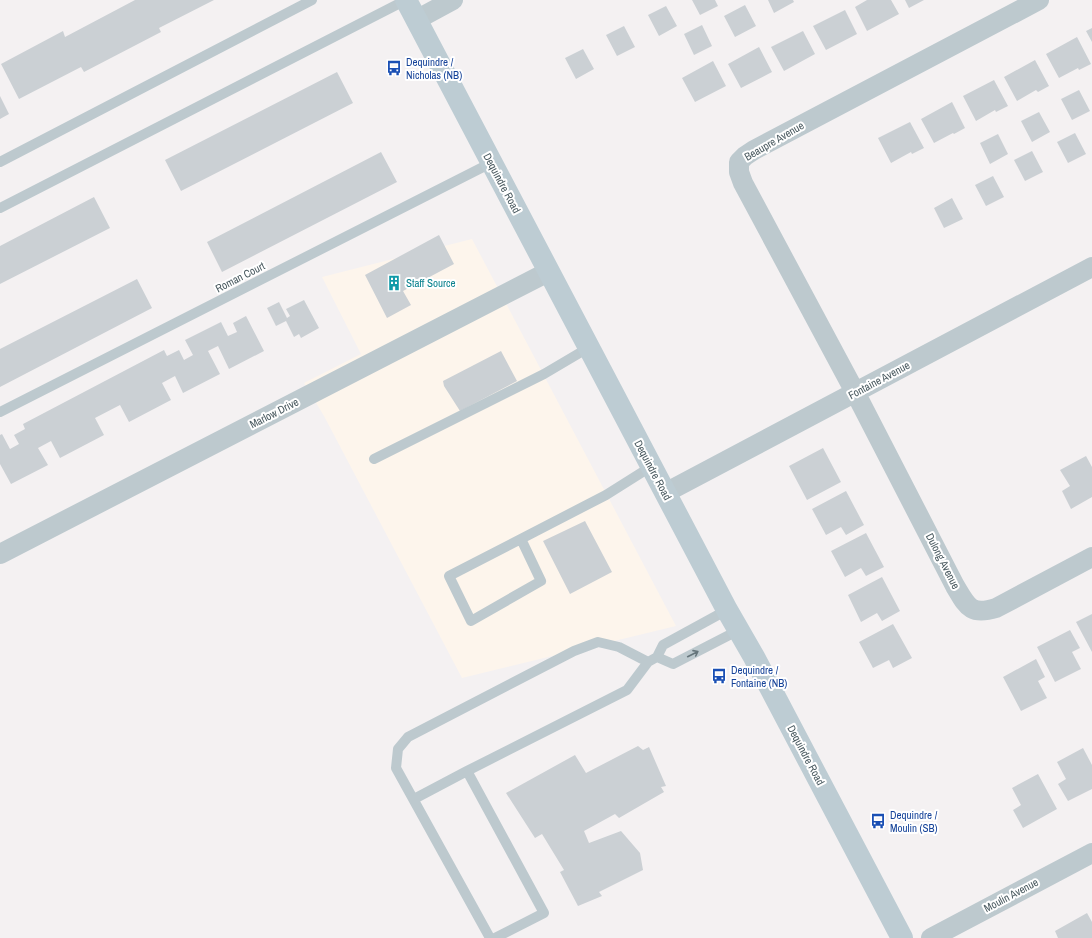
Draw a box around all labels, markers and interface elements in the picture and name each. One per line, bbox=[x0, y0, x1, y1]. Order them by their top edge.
place label: Dequindre / Nicholas (NB) bbox=[406, 55, 462, 82]
bus stop icon: Dequindre / Nicholas (NB) bbox=[385, 59, 403, 77]
street label: Beaupre Avenue bbox=[742, 118, 806, 164]
street label: Dequindre Road bbox=[480, 150, 524, 216]
street label: Roman Court bbox=[213, 258, 268, 295]
building icon: Staff Source bbox=[385, 274, 403, 292]
place label: Staff Source bbox=[406, 276, 456, 290]
street label: Fontaine Avenue bbox=[846, 358, 912, 402]
street label: Marlow Drive bbox=[247, 395, 301, 431]
street label: Dequindre Road bbox=[631, 437, 675, 503]
street label: Dulong Avenue bbox=[923, 531, 963, 591]
one-way arrow bbox=[686, 650, 698, 657]
place label: Dequindre / Fontaine (NB) bbox=[731, 663, 787, 690]
bus stop icon: Dequindre / Fontaine (NB) bbox=[710, 667, 728, 685]
street label: Dequindre Road bbox=[784, 722, 828, 788]
place label: Dequindre / Moulin (SB) bbox=[890, 808, 938, 835]
bus stop icon: Dequindre / Moulin (SB) bbox=[869, 812, 887, 830]
street label: Moulin Avenue bbox=[981, 875, 1041, 915]

